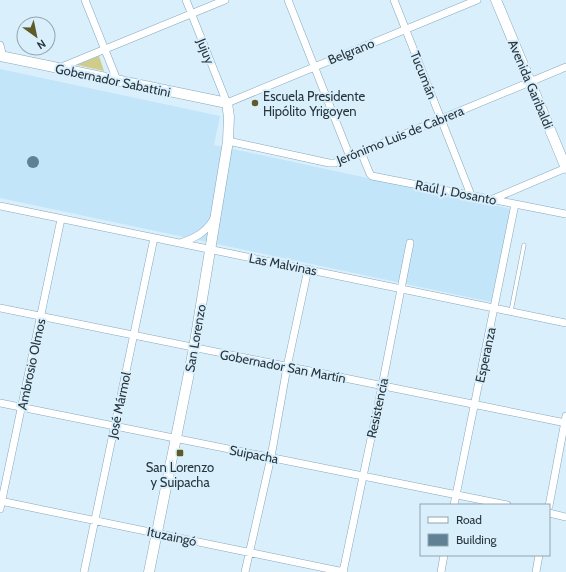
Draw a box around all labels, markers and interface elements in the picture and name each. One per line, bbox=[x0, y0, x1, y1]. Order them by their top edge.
north arrow bbox=[16, 16, 56, 56]
street label: Belgrano bbox=[325, 34, 377, 68]
street label: Jujuy bbox=[192, 35, 218, 67]
text: N bbox=[34, 36, 49, 52]
street label: Avenida Garibaldi bbox=[505, 37, 557, 131]
street label: Tucumán bbox=[407, 49, 441, 101]
street label: Gobernador Sabattini bbox=[54, 60, 172, 100]
place label: Escuela Presidente Hipólito Yrigoyen bbox=[263, 88, 366, 119]
marker: Escuela Presidente Hipólito Yrigoyen bbox=[250, 98, 260, 108]
street label: Jerónimo Luis de Cabrera bbox=[333, 102, 467, 168]
street label: Raúl J. Dosanto bbox=[414, 176, 498, 208]
street label: Las Malvinas bbox=[248, 250, 319, 279]
street label: San Lorenzo bbox=[181, 303, 209, 373]
street label: Ambrosio Olmos bbox=[14, 316, 49, 411]
street label: Esperanza bbox=[471, 325, 499, 384]
street label: Gobernador San Martín bbox=[219, 346, 347, 386]
street label: José Mármol bbox=[104, 370, 134, 441]
street label: Resistencia bbox=[363, 376, 391, 439]
street label: Suipacha bbox=[228, 441, 281, 467]
marker: San Lorenzo y Suipacha bbox=[175, 448, 185, 458]
place label: San Lorenzo y Suipacha bbox=[146, 459, 214, 490]
legend bbox=[420, 504, 550, 556]
text: Road bbox=[456, 512, 482, 527]
street label: Ituzaingó bbox=[146, 523, 198, 549]
text: Building bbox=[456, 532, 498, 547]

